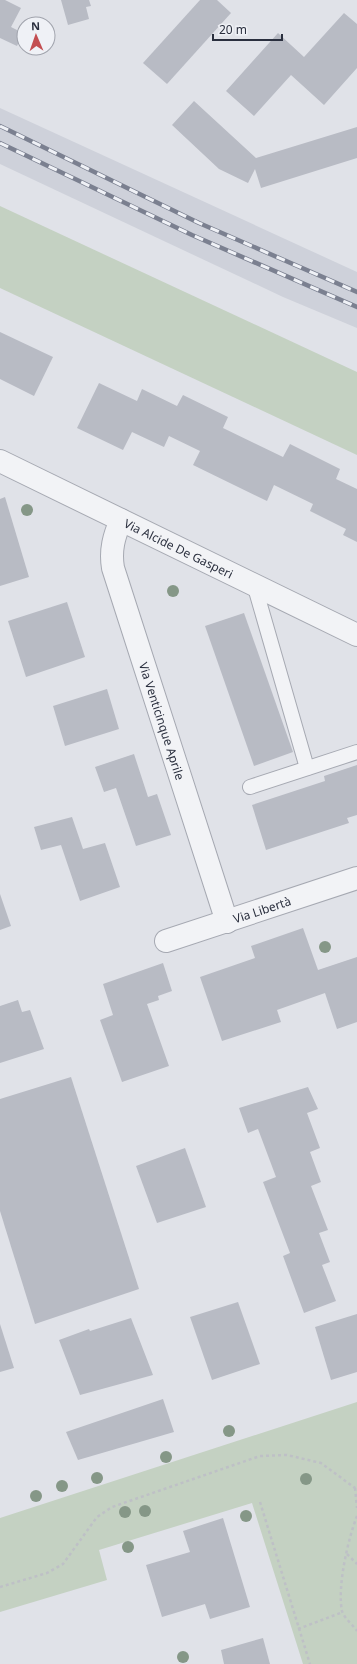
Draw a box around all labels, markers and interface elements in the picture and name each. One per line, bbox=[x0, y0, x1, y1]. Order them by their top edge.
north arrow bbox=[16, 16, 56, 56]
scale bar bbox=[213, 16, 282, 42]
text: N bbox=[31, 18, 40, 33]
text: 20 m bbox=[219, 21, 247, 38]
street label: Via Alcide De Gasperi bbox=[122, 514, 236, 582]
street label: Via Venticinque Aprile bbox=[135, 660, 189, 782]
street label: Via Libertà bbox=[231, 892, 293, 927]

